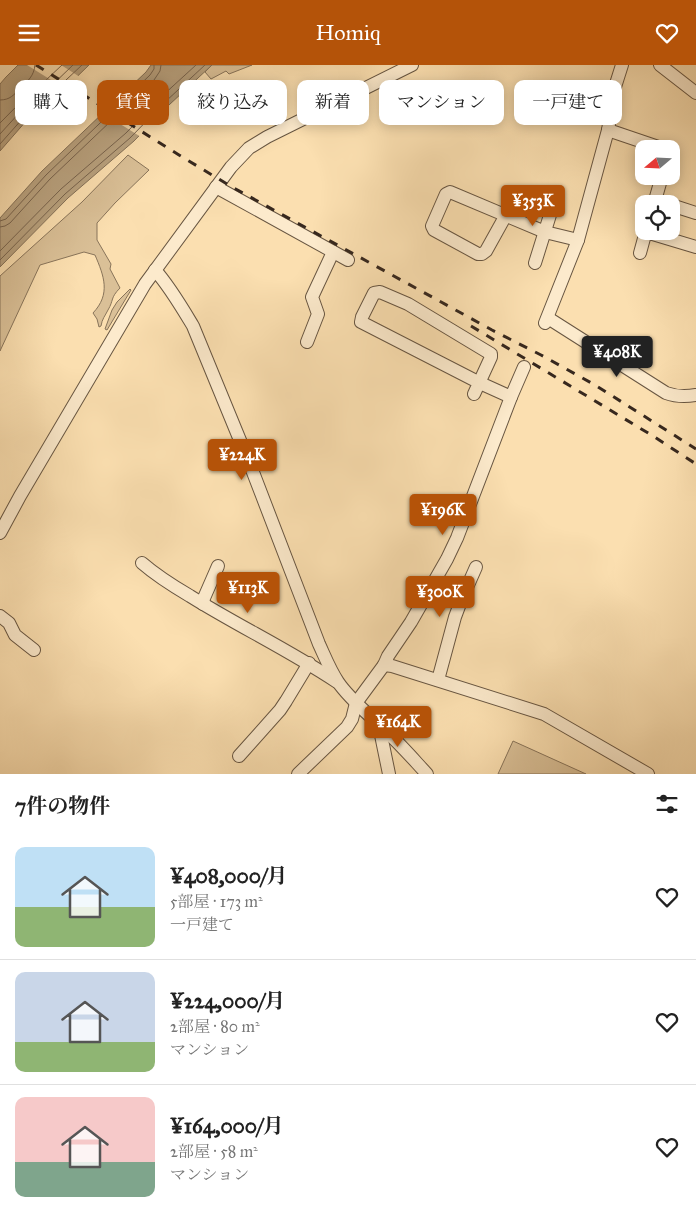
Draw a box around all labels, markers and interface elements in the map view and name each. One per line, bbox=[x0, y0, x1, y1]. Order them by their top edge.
icon: menu bbox=[15, 19, 43, 47]
text: Homiq bbox=[316, 19, 380, 46]
icon: heart bbox=[653, 19, 681, 47]
chip: 購入 bbox=[15, 80, 87, 125]
chip: 賃貸 bbox=[97, 80, 169, 125]
chip: 絞り込み bbox=[179, 80, 287, 125]
chip: 新着 bbox=[297, 80, 369, 125]
chip: マンション bbox=[379, 80, 504, 125]
chip: 一戸建て bbox=[514, 80, 622, 125]
north arrow bbox=[635, 140, 680, 185]
map controls bbox=[635, 140, 680, 240]
pin: ¥353K bbox=[498, 185, 568, 227]
text: ¥353K bbox=[512, 191, 554, 210]
button: locate bbox=[635, 195, 680, 240]
pin: ¥408K bbox=[582, 335, 652, 378]
text: ¥408K bbox=[593, 342, 641, 361]
pin: ¥224K bbox=[207, 439, 277, 481]
text: ¥224K bbox=[219, 445, 265, 464]
pin: ¥196K bbox=[408, 493, 478, 536]
text: ¥196K bbox=[421, 500, 465, 519]
pin: ¥113K bbox=[213, 571, 283, 614]
pin: ¥300K bbox=[405, 575, 475, 618]
text: ¥113K bbox=[228, 578, 268, 597]
text: ¥300K bbox=[417, 582, 463, 601]
pin: ¥164K bbox=[363, 705, 433, 748]
text: ¥164K bbox=[375, 712, 421, 731]
icon: filters bbox=[653, 790, 681, 818]
text: 7件の物件 bbox=[15, 793, 110, 819]
text: ¥408,000/月 bbox=[170, 863, 288, 889]
icon: home bbox=[55, 867, 115, 927]
icon: heart bbox=[653, 883, 681, 911]
text: 5部屋 · 173 m² bbox=[170, 892, 263, 911]
text: 一戸建て bbox=[170, 915, 234, 934]
text: ¥224,000/月 bbox=[170, 988, 285, 1014]
icon: home bbox=[55, 992, 115, 1052]
icon: heart bbox=[653, 1008, 681, 1036]
text: 2部屋 · 80 m² bbox=[170, 1017, 260, 1036]
text: マンション bbox=[170, 1040, 249, 1059]
text: ¥164,000/月 bbox=[170, 1113, 284, 1139]
icon: home bbox=[55, 1117, 115, 1177]
icon: heart bbox=[653, 1133, 681, 1161]
text: 2部屋 · 58 m² bbox=[170, 1142, 258, 1161]
text: マンション bbox=[170, 1165, 249, 1184]

